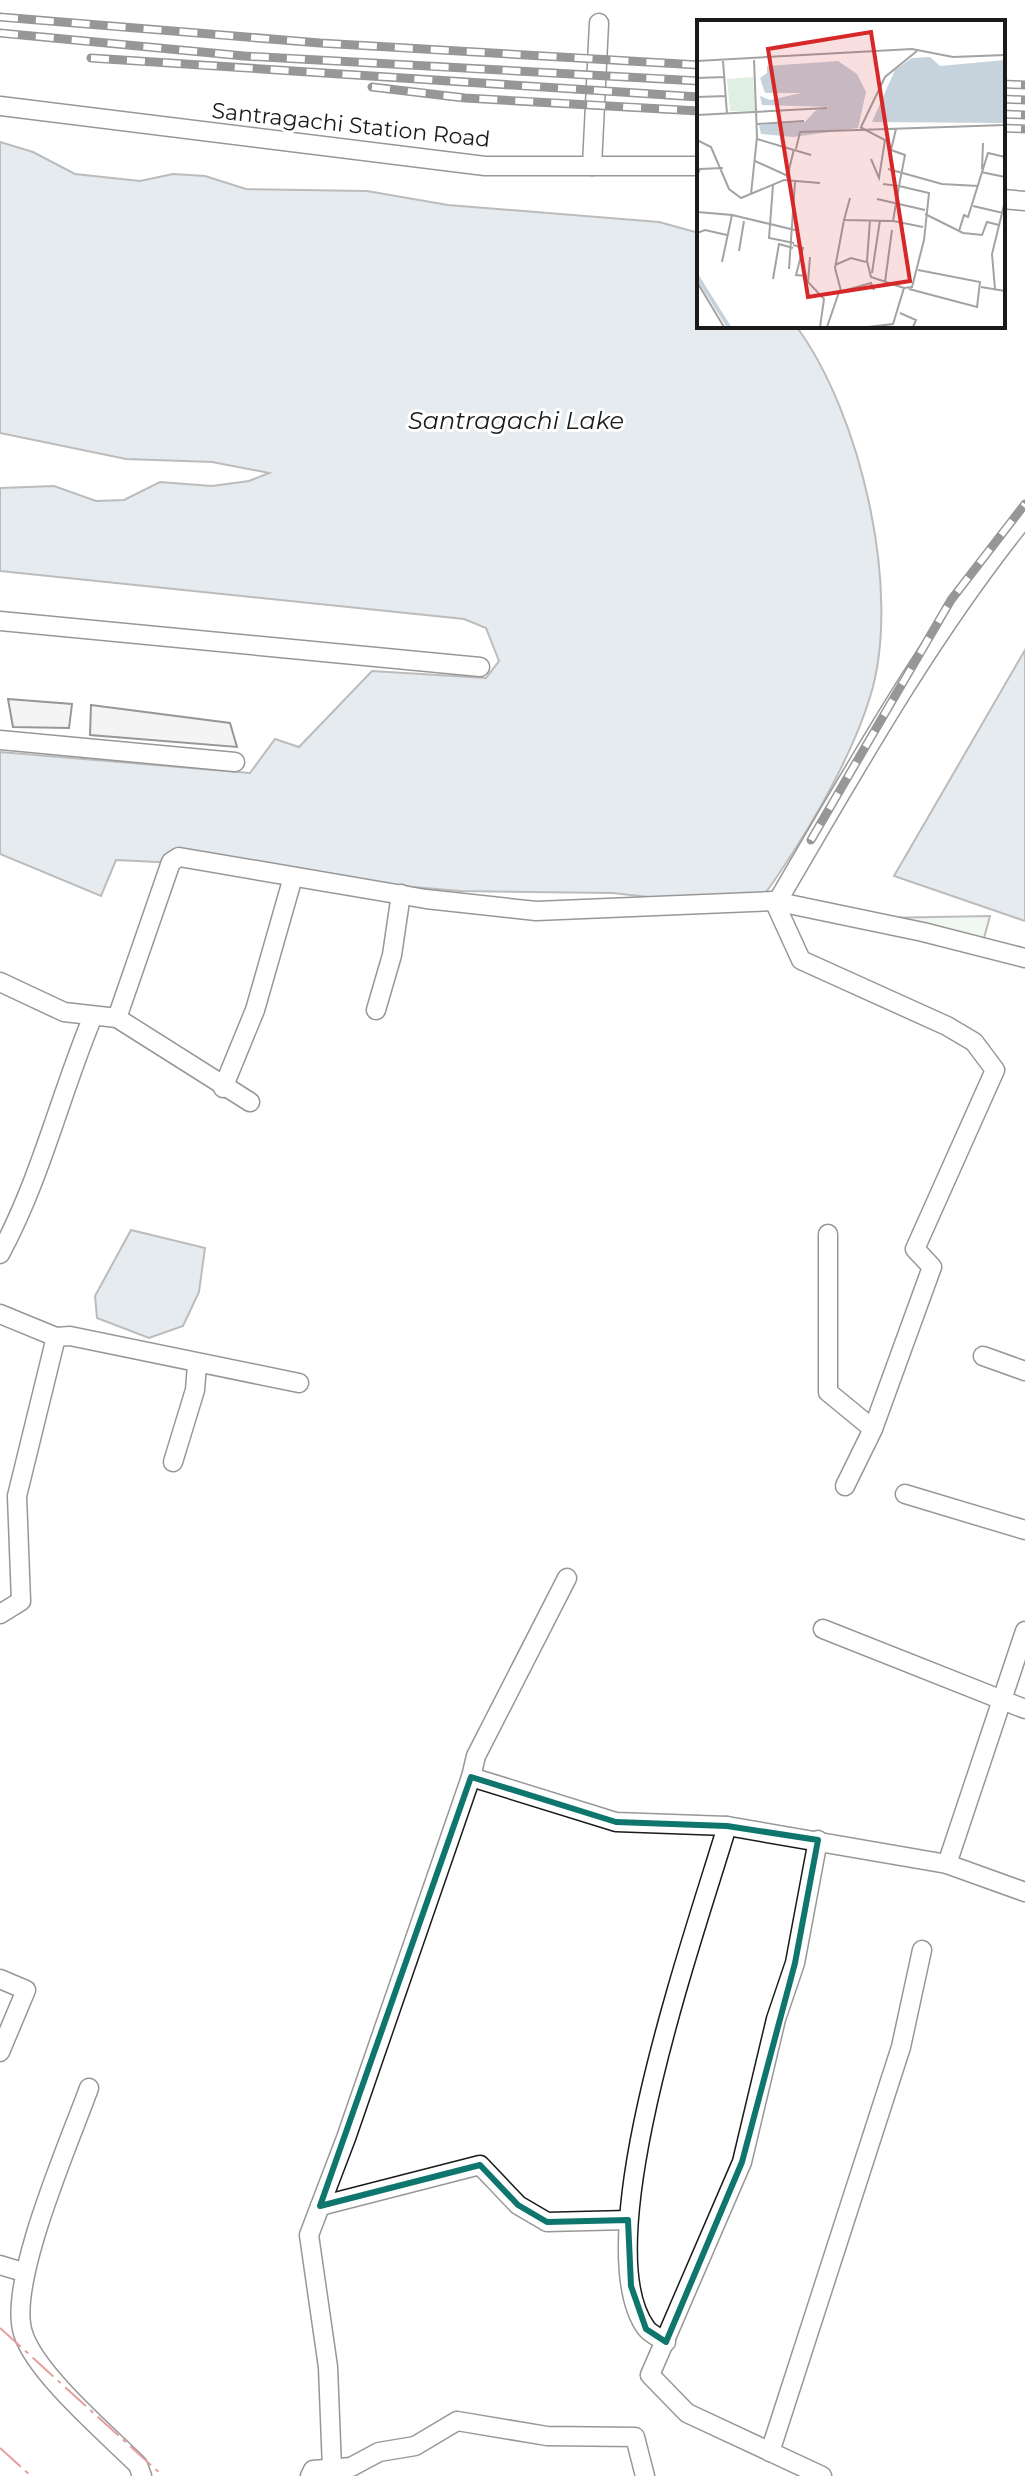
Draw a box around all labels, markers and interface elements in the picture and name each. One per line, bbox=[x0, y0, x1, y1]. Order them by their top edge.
inset map bbox=[697, 20, 1005, 328]
street label: Santragachi Station Road bbox=[210, 97, 492, 153]
water label: Santragachi Lake bbox=[408, 406, 624, 435]

